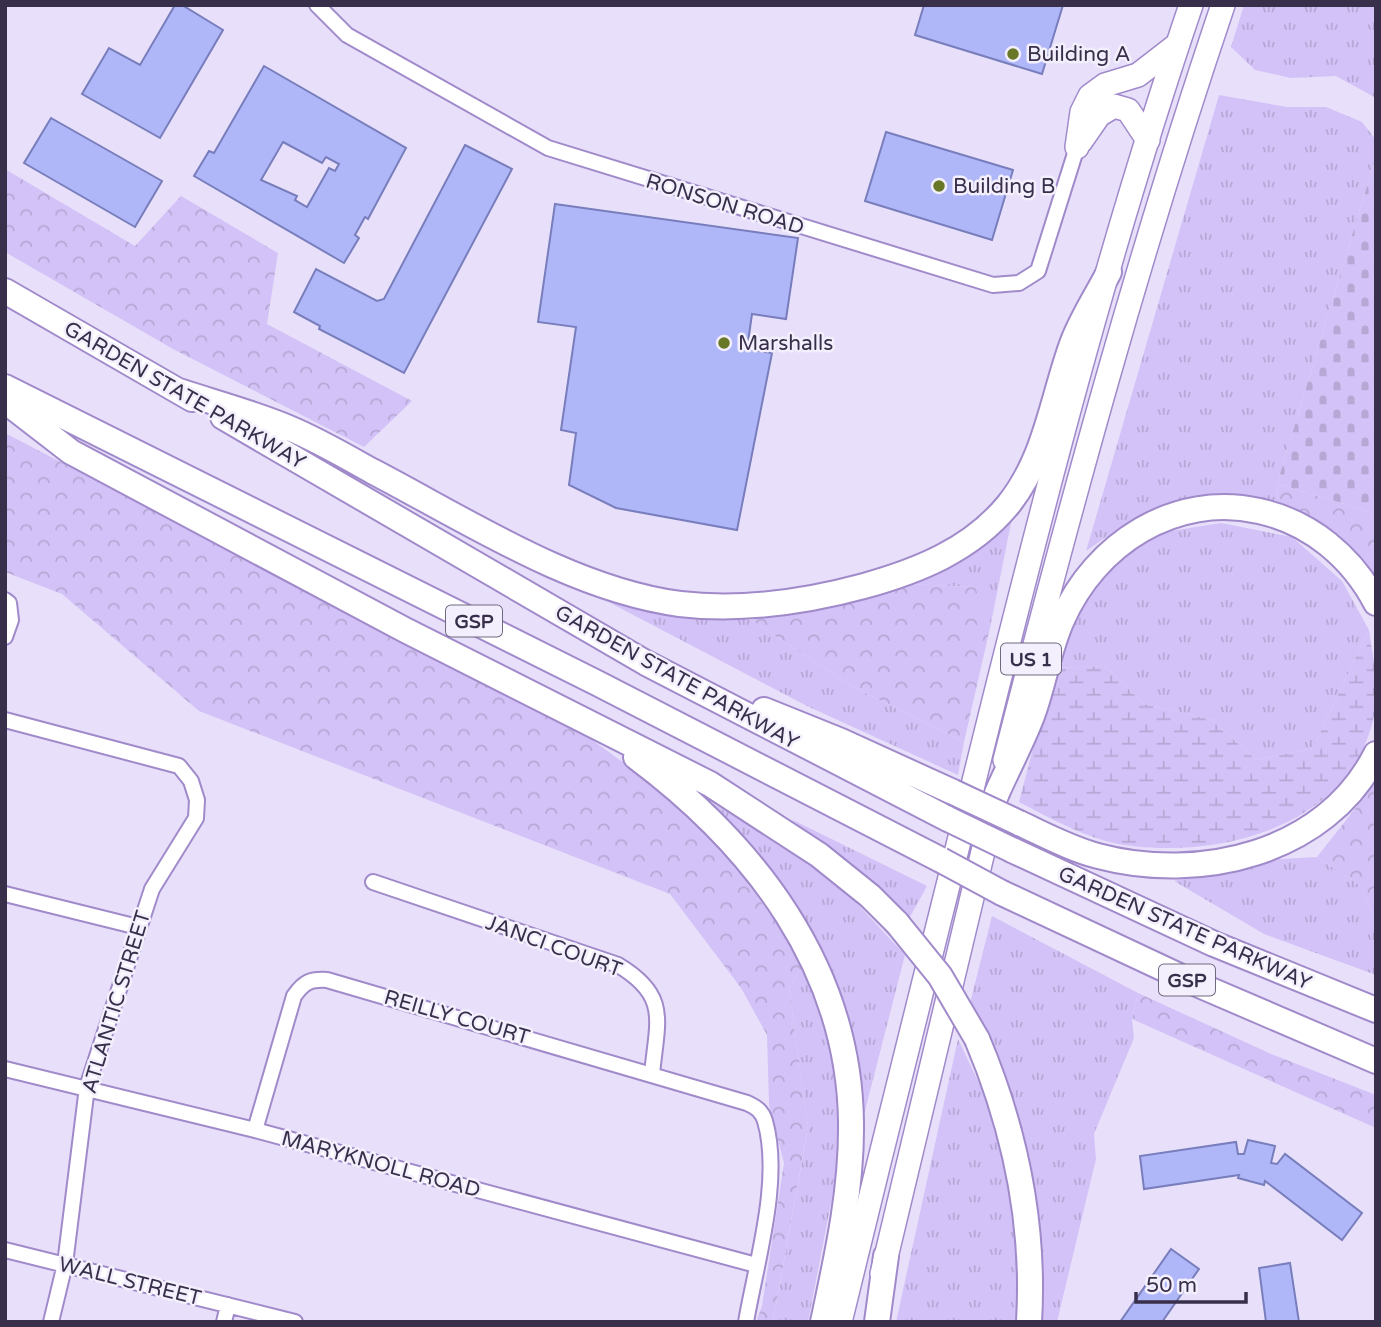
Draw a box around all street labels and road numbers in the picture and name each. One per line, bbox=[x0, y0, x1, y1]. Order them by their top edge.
street label: RONSON ROAD bbox=[643, 169, 807, 240]
street label: GARDEN STATE PARKWAY bbox=[60, 316, 310, 475]
street label: GARDEN STATE PARKWAY bbox=[551, 600, 803, 755]
road number: GSP bbox=[446, 606, 502, 636]
road number: US 1 bbox=[1001, 644, 1061, 674]
street label: GARDEN STATE PARKWAY bbox=[1054, 861, 1315, 996]
street label: ATLANTIC STREET bbox=[77, 908, 156, 1096]
street label: JANCI COURT bbox=[482, 910, 626, 983]
road number: GSP bbox=[1159, 964, 1215, 996]
street label: REILLY COURT bbox=[381, 985, 533, 1050]
street label: MARYKNOLL ROAD bbox=[279, 1126, 483, 1203]
street label: WALL STREET bbox=[56, 1252, 204, 1311]

